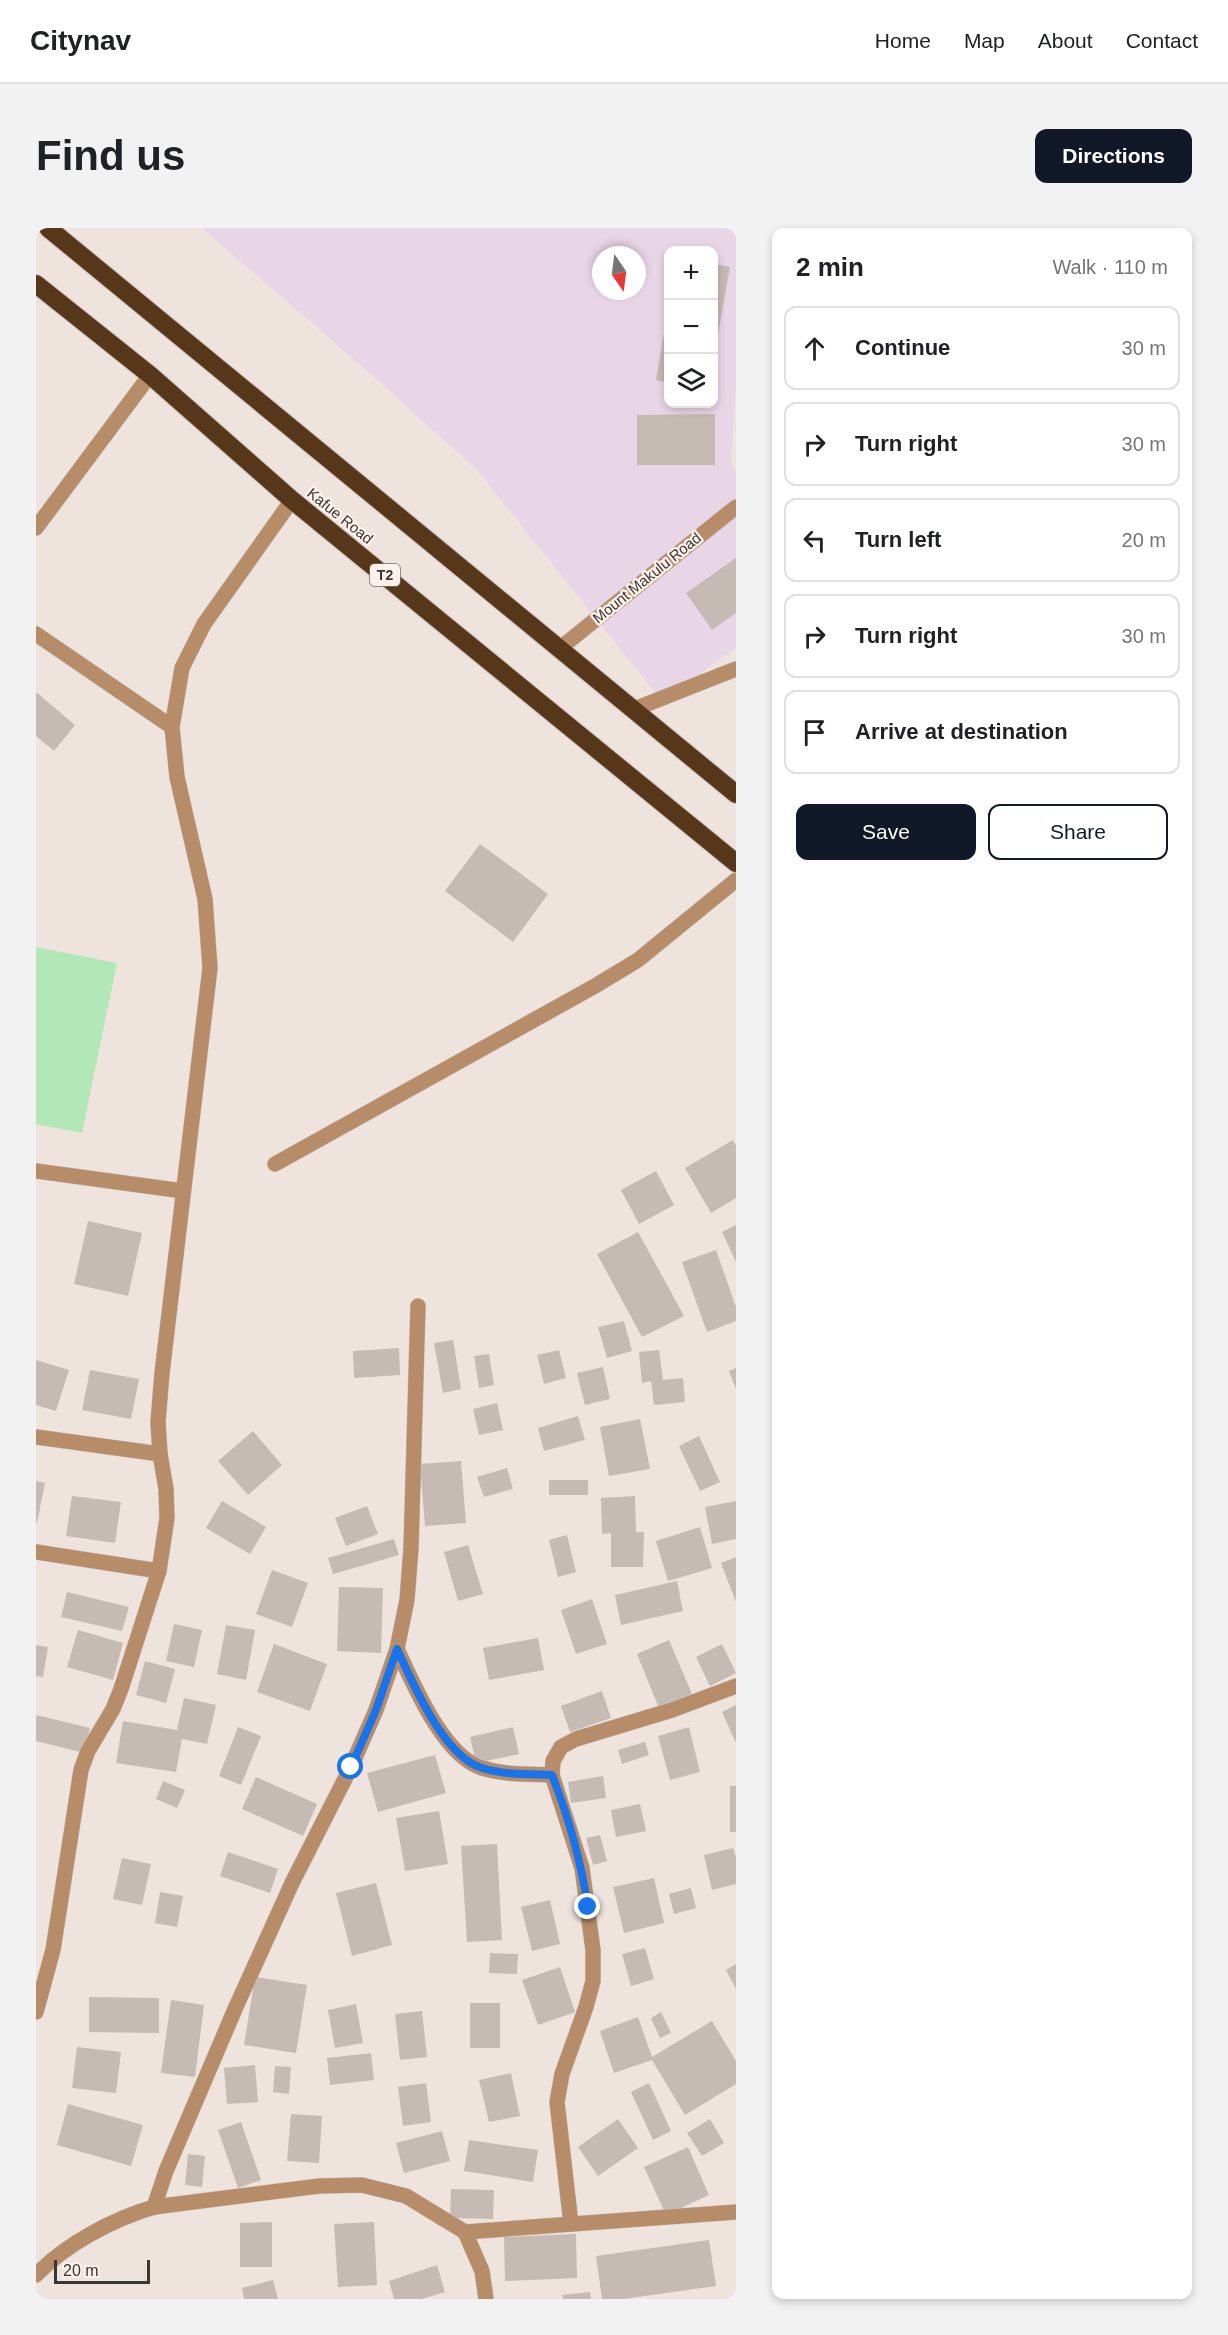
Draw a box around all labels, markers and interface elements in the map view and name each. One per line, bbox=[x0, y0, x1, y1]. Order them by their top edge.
text: Citynav bbox=[30, 25, 131, 56]
text: Home bbox=[875, 29, 931, 52]
text: Map bbox=[964, 29, 1005, 52]
text: About bbox=[1038, 29, 1093, 52]
text: Contact bbox=[1126, 29, 1198, 52]
button: Directions bbox=[1035, 129, 1192, 183]
text: Find us bbox=[36, 132, 185, 179]
north arrow bbox=[592, 246, 646, 300]
map controls bbox=[664, 246, 718, 408]
button: + bbox=[664, 246, 718, 300]
text: 2 min bbox=[796, 252, 864, 282]
text: Walk · 110 m bbox=[1052, 256, 1168, 278]
button: − bbox=[664, 300, 718, 354]
icon: ahead bbox=[798, 332, 831, 365]
text: Continue bbox=[855, 335, 950, 360]
text: 30 m bbox=[1122, 337, 1166, 359]
button: layers bbox=[664, 354, 718, 408]
icon: right bbox=[798, 428, 831, 461]
text: Turn right bbox=[855, 431, 957, 456]
text: 30 m bbox=[1122, 433, 1166, 455]
street label: Kafue Road bbox=[304, 484, 376, 547]
icon: left bbox=[798, 524, 831, 557]
text: Turn left bbox=[855, 527, 941, 552]
street label: Mount Makulu Road bbox=[589, 529, 704, 626]
text: 20 m bbox=[1122, 529, 1166, 551]
road number: T2 bbox=[370, 564, 400, 586]
icon: right bbox=[798, 620, 831, 653]
text: Turn right bbox=[855, 623, 957, 648]
text: 30 m bbox=[1122, 625, 1166, 647]
icon: arrive bbox=[798, 716, 831, 749]
text: Arrive at destination bbox=[855, 719, 1068, 744]
button: Save bbox=[796, 804, 976, 860]
button: Share bbox=[988, 804, 1168, 860]
route start bbox=[337, 1753, 363, 1779]
route end bbox=[574, 1893, 600, 1919]
scale bar bbox=[54, 2257, 150, 2284]
text: 20 m bbox=[63, 2262, 99, 2279]

